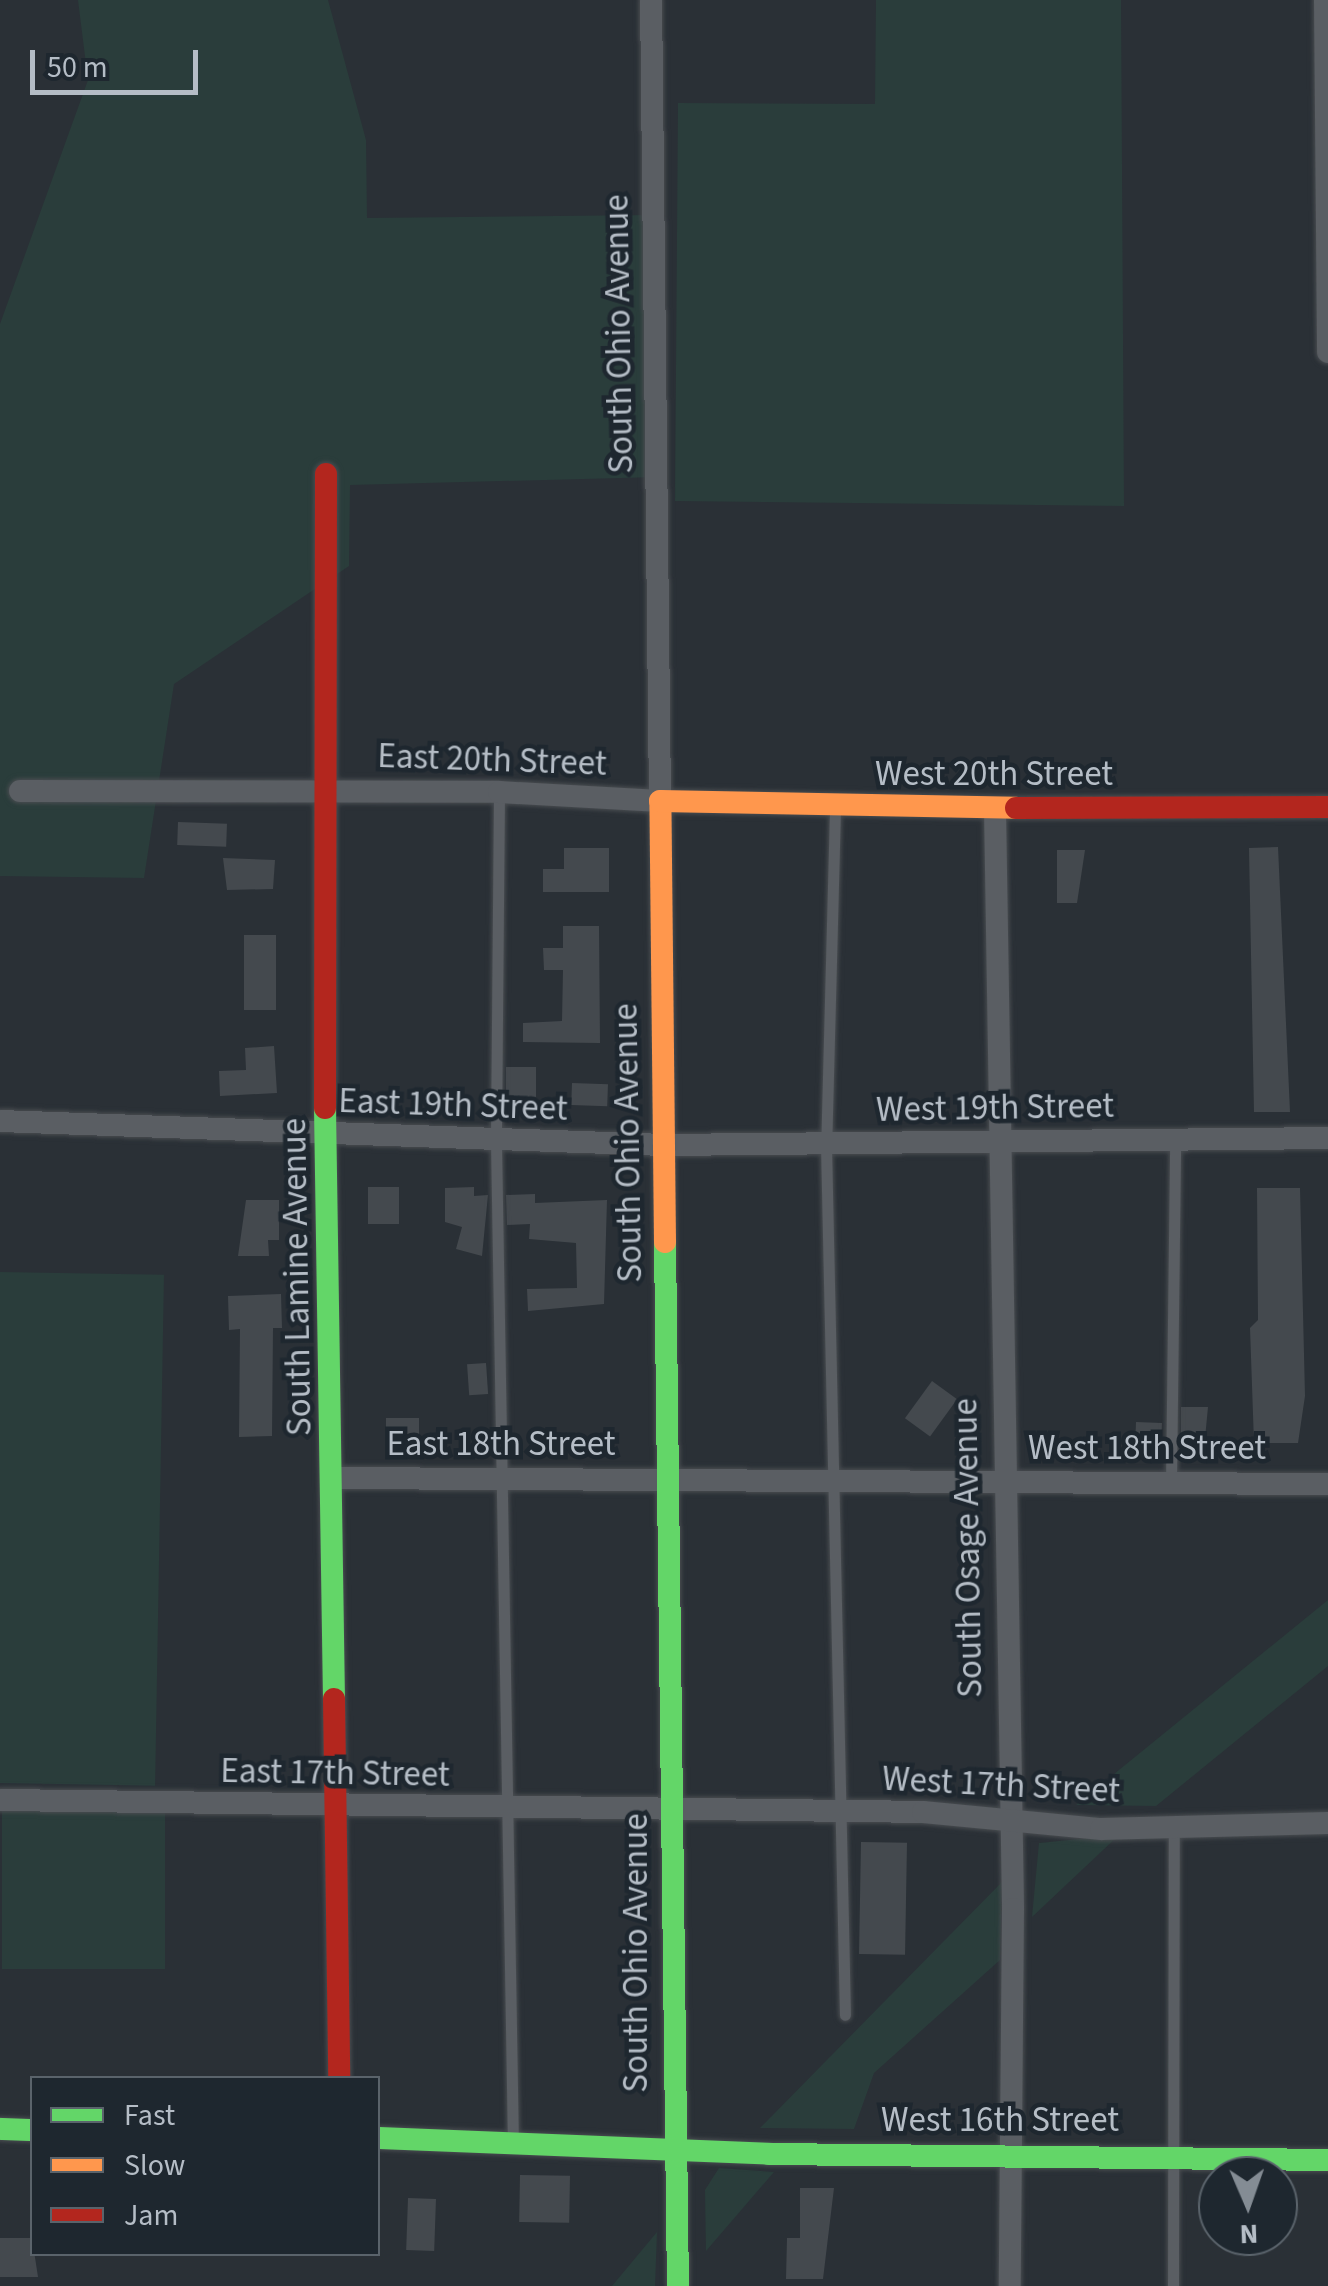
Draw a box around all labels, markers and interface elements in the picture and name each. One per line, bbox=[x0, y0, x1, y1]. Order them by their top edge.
scale bar bbox=[35, 30, 202, 92]
text: 50 m bbox=[47, 46, 108, 89]
street label: South Ohio Avenue bbox=[596, 194, 642, 474]
street label: East 20th Street bbox=[377, 735, 607, 785]
street label: West 20th Street bbox=[875, 753, 1113, 795]
street label: South Ohio Avenue bbox=[605, 1003, 651, 1283]
street label: East 19th Street bbox=[338, 1080, 568, 1130]
street label: West 19th Street bbox=[876, 1085, 1114, 1131]
street label: South Lamine Avenue bbox=[273, 1118, 321, 1436]
street label: South Osage Avenue bbox=[944, 1398, 992, 1698]
street label: East 18th Street bbox=[386, 1423, 616, 1465]
street label: West 18th Street bbox=[1028, 1427, 1266, 1469]
street label: East 17th Street bbox=[220, 1750, 450, 1796]
street label: West 17th Street bbox=[881, 1758, 1121, 1812]
street label: South Ohio Avenue bbox=[615, 1813, 657, 2093]
legend bbox=[30, 2076, 380, 2256]
text: Fast bbox=[124, 2094, 175, 2137]
street label: West 16th Street bbox=[881, 2099, 1119, 2141]
text: Slow bbox=[124, 2144, 185, 2187]
north arrow bbox=[1198, 2156, 1298, 2256]
text: Jam bbox=[124, 2194, 178, 2237]
text: N bbox=[1239, 2214, 1259, 2254]

